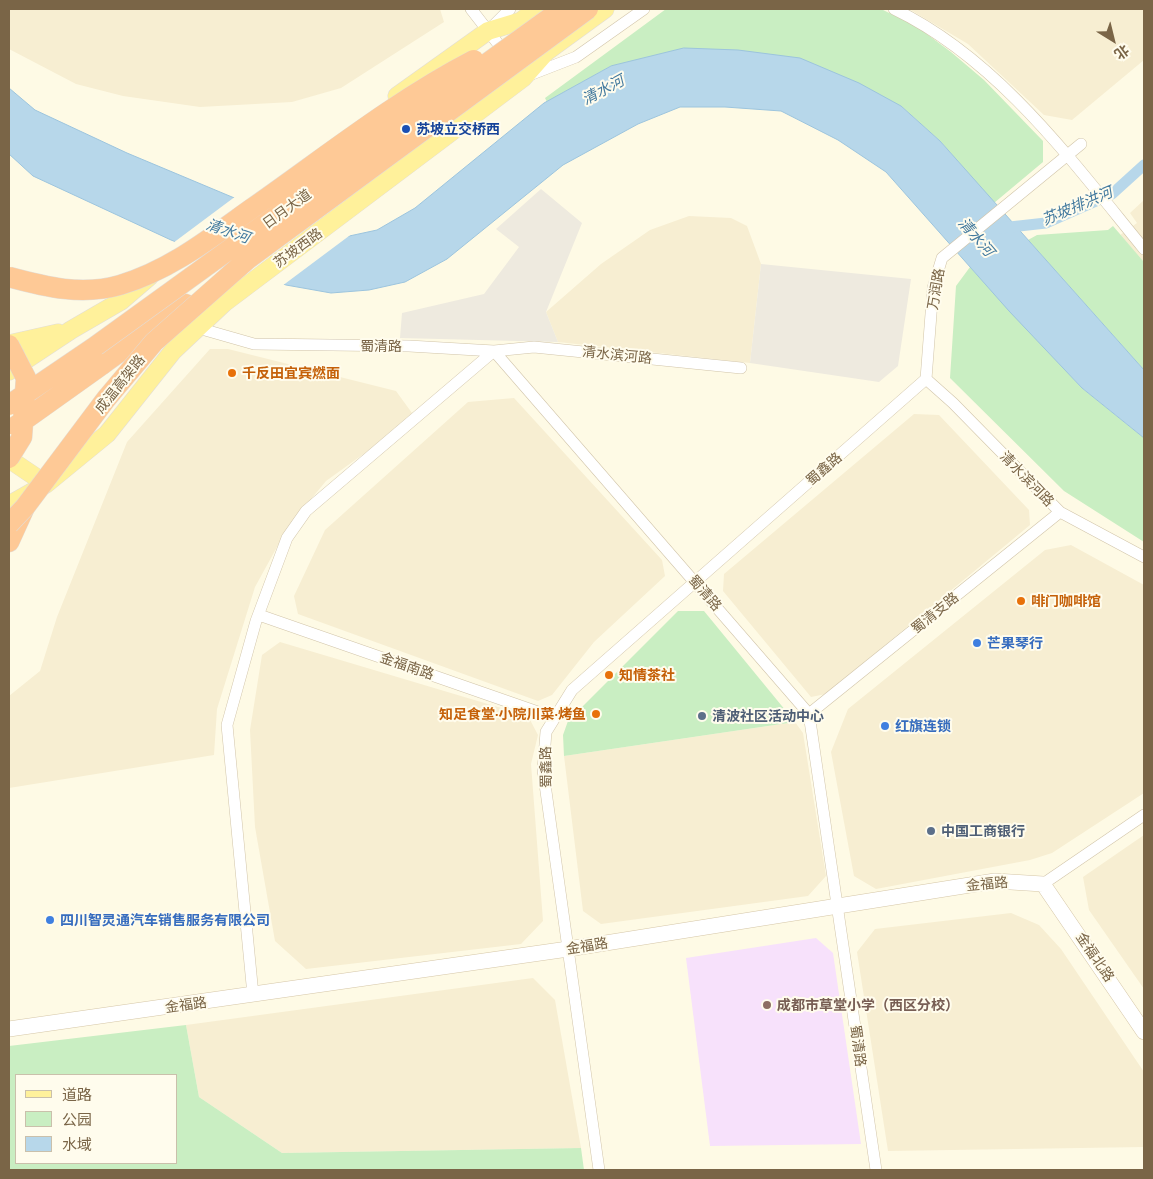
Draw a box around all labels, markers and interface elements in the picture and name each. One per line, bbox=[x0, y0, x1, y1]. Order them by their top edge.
north arrow bbox=[1088, 15, 1138, 65]
text: 北 bbox=[1111, 42, 1133, 64]
water label: 清水河 bbox=[579, 71, 627, 109]
place label: 苏坡立交桥西 bbox=[416, 121, 500, 137]
marker: 苏坡立交桥西 bbox=[400, 123, 412, 135]
water label: 苏坡排洪河 bbox=[1039, 183, 1115, 229]
street label: 日月大道 bbox=[259, 186, 315, 232]
water label: 清水河 bbox=[954, 214, 998, 260]
water label: 清水河 bbox=[204, 215, 252, 247]
street label: 苏坡西路 bbox=[270, 225, 326, 271]
street label: 万润路 bbox=[924, 267, 948, 311]
street label: 蜀清路 bbox=[360, 338, 402, 354]
street label: 清水滨河路 bbox=[581, 343, 653, 367]
street label: 成温高架路 bbox=[91, 352, 149, 416]
place label: 千反田宜宾燃面 bbox=[242, 365, 340, 381]
marker: 千反田宜宾燃面 bbox=[226, 367, 238, 379]
street label: 清水滨河路 bbox=[997, 448, 1057, 510]
street label: 蜀鑫路 bbox=[803, 449, 845, 489]
street label: 蜀清路 bbox=[685, 572, 725, 614]
street label: 蜀清支路 bbox=[908, 589, 962, 637]
place label: 啡门咖啡馆 bbox=[1031, 593, 1101, 609]
marker: 啡门咖啡馆 bbox=[1015, 595, 1027, 607]
place label: 芒果琴行 bbox=[987, 635, 1043, 651]
marker: 芒果琴行 bbox=[971, 637, 983, 649]
street label: 金福南路 bbox=[378, 649, 436, 683]
place label: 知情茶社 bbox=[619, 667, 675, 683]
marker: 知情茶社 bbox=[603, 669, 615, 681]
place label: 知足食堂·小院川菜·烤鱼 bbox=[439, 706, 586, 722]
marker: 知足食堂·小院川菜·烤鱼 bbox=[590, 708, 602, 720]
place label: 清波社区活动中心 bbox=[712, 708, 824, 724]
marker: 清波社区活动中心 bbox=[696, 710, 708, 722]
place label: 红旗连锁 bbox=[895, 718, 951, 734]
marker: 红旗连锁 bbox=[879, 720, 891, 732]
street label: 蜀鑫路 bbox=[537, 746, 555, 788]
place label: 中国工商银行 bbox=[941, 823, 1025, 839]
marker: 中国工商银行 bbox=[925, 825, 937, 837]
street label: 金福路 bbox=[965, 874, 1009, 894]
place label: 四川智灵通汽车销售服务有限公司 bbox=[60, 912, 270, 928]
marker: 四川智灵通汽车销售服务有限公司 bbox=[44, 914, 56, 926]
street label: 金福北路 bbox=[1072, 929, 1118, 985]
street label: 金福路 bbox=[565, 934, 609, 958]
street label: 金福路 bbox=[164, 994, 208, 1016]
place label: 成都市草堂小学（西区分校） bbox=[777, 997, 959, 1013]
marker: 成都市草堂小学（西区分校） bbox=[761, 999, 773, 1011]
street label: 蜀清路 bbox=[847, 1024, 869, 1068]
legend bbox=[15, 1074, 178, 1164]
text: 道路 bbox=[62, 1085, 92, 1103]
text: 公园 bbox=[62, 1110, 92, 1128]
text: 水域 bbox=[62, 1135, 92, 1153]

